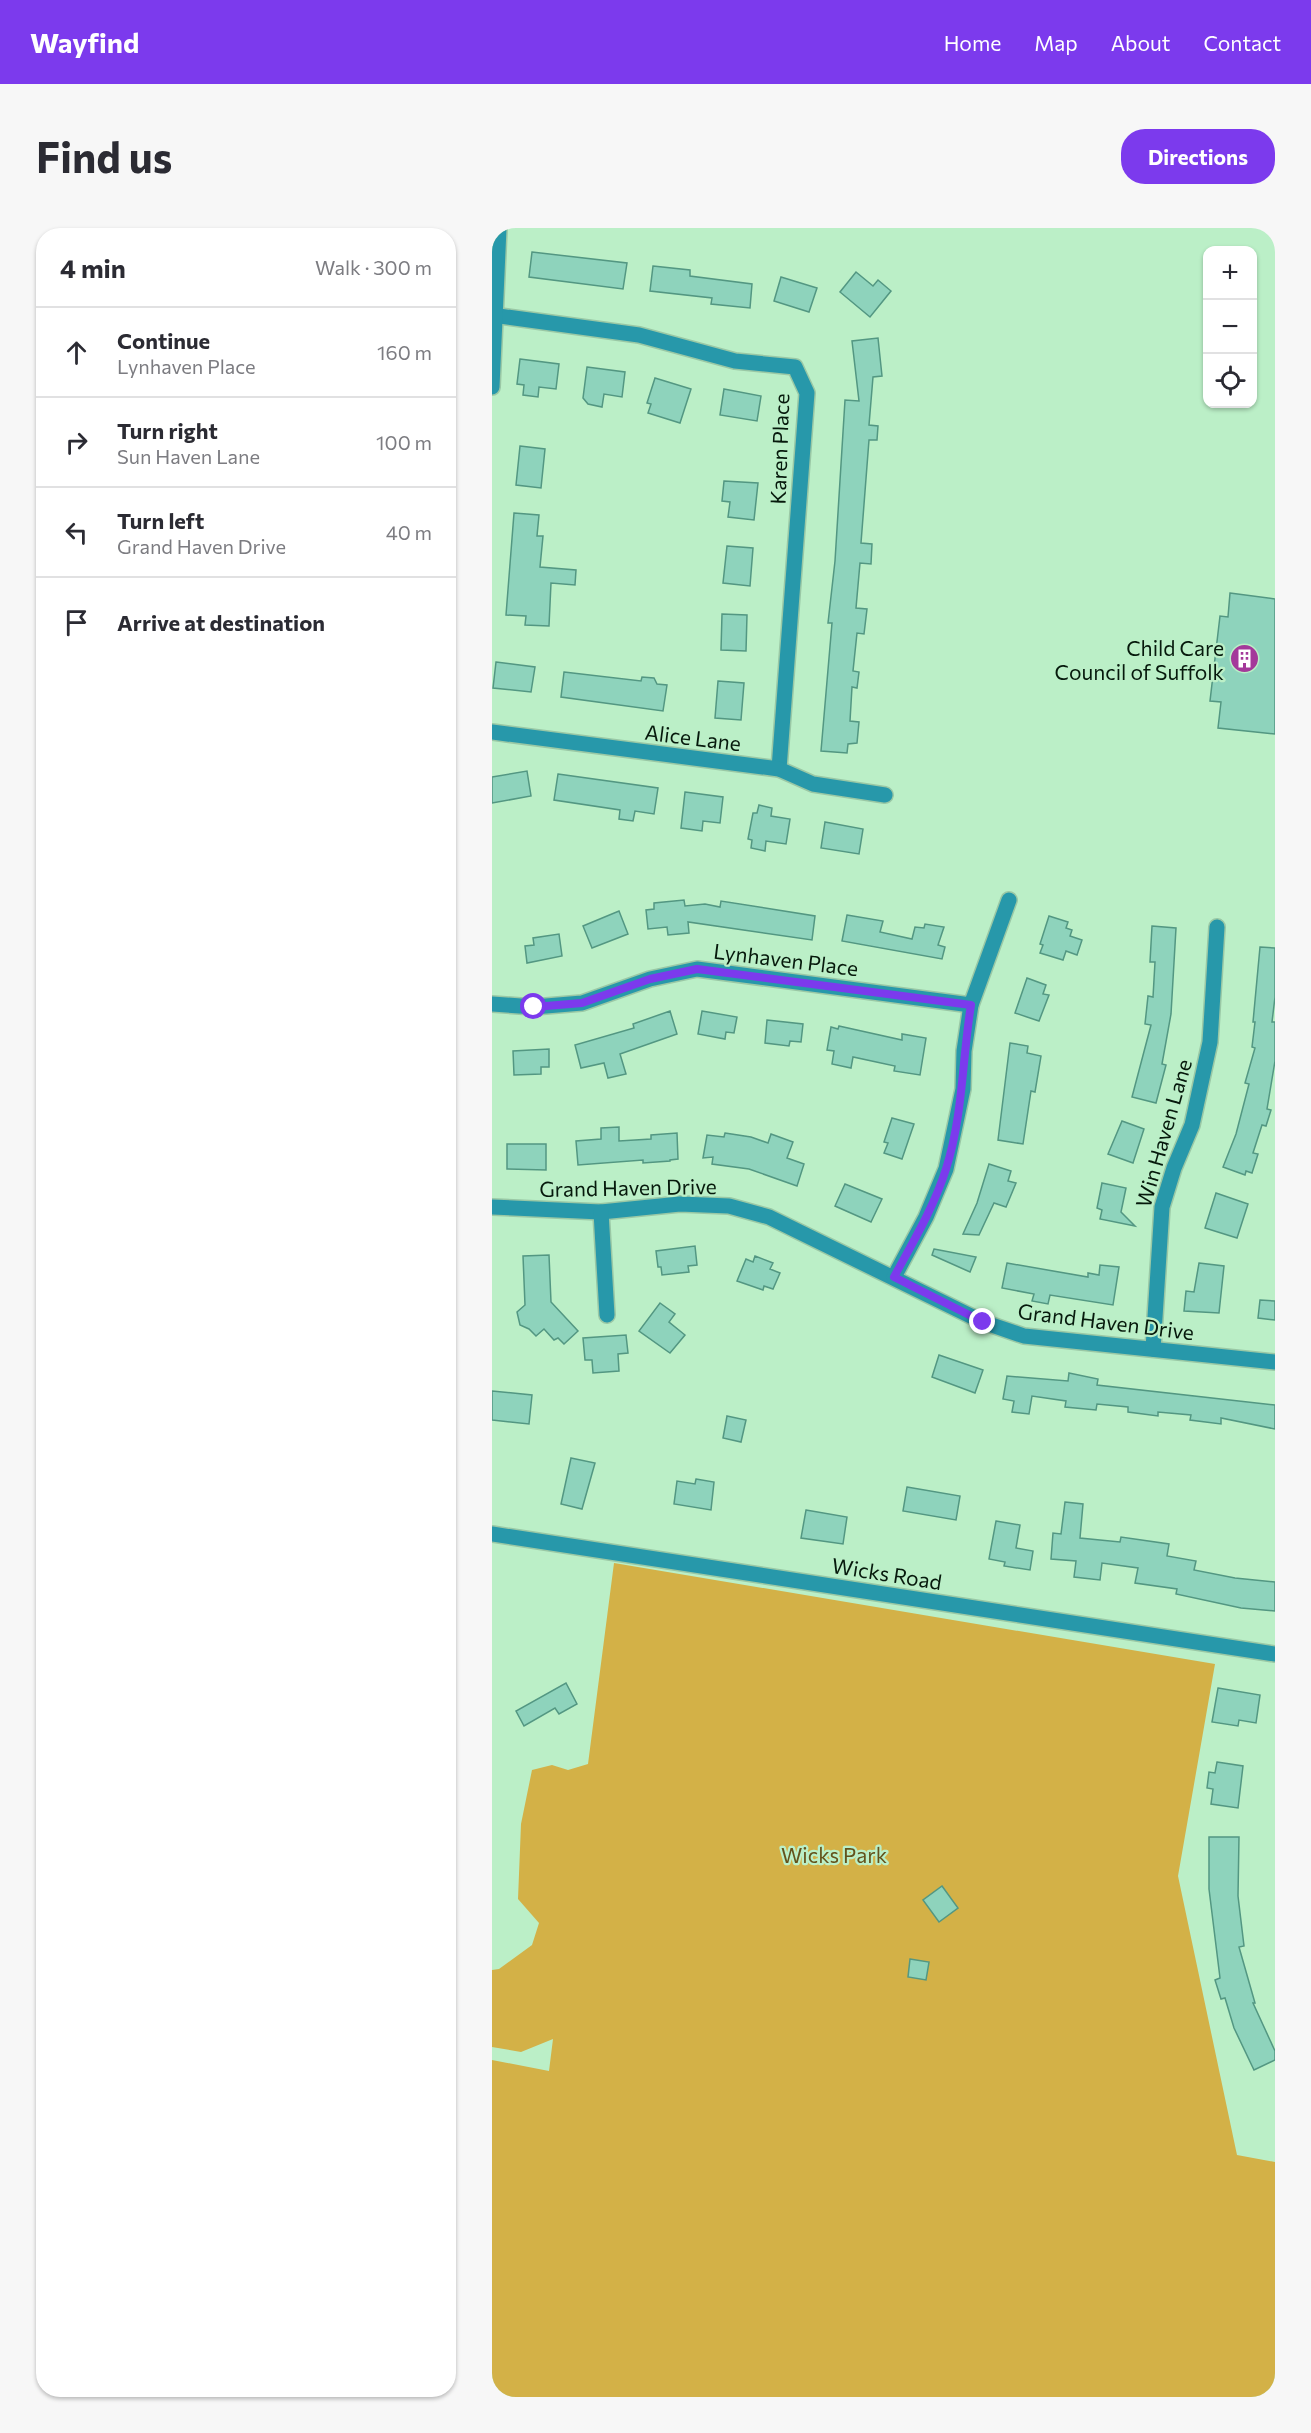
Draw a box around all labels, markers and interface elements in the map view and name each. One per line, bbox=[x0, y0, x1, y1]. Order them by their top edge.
text: Wayfind bbox=[30, 25, 139, 59]
text: Home bbox=[944, 30, 1001, 55]
text: Map bbox=[1034, 30, 1078, 55]
text: About bbox=[1111, 30, 1170, 55]
text: Contact bbox=[1203, 30, 1281, 55]
button: Directions bbox=[1121, 129, 1275, 184]
text: Find us bbox=[36, 130, 172, 182]
map controls bbox=[1203, 246, 1257, 408]
button: + bbox=[1203, 246, 1257, 300]
text: 4 min bbox=[60, 252, 126, 283]
text: Walk · 300 m bbox=[315, 255, 432, 279]
button: − bbox=[1203, 300, 1257, 354]
text: Continue bbox=[117, 327, 210, 354]
icon: ahead bbox=[60, 336, 93, 369]
text: 160 m bbox=[377, 340, 432, 364]
text: Lynhaven Place bbox=[117, 354, 256, 378]
button: locate bbox=[1203, 354, 1257, 408]
street label: Karen Place bbox=[765, 393, 793, 505]
text: Turn right bbox=[117, 417, 218, 444]
icon: right bbox=[60, 426, 93, 459]
text: 100 m bbox=[376, 430, 432, 454]
text: Sun Haven Lane bbox=[117, 444, 260, 468]
text: Turn left bbox=[117, 507, 204, 534]
icon: left bbox=[60, 516, 93, 549]
text: 40 m bbox=[386, 520, 432, 544]
text: Grand Haven Drive bbox=[117, 534, 286, 558]
icon: arrive bbox=[60, 606, 93, 639]
text: Arrive at destination bbox=[117, 609, 325, 636]
place label: Child Care Council of Suffolk bbox=[1055, 635, 1224, 684]
building icon: Child Care Council of Suffolk bbox=[1229, 643, 1261, 675]
street label: Alice Lane bbox=[643, 719, 743, 755]
street label: Lynhaven Place bbox=[712, 938, 860, 980]
route start bbox=[520, 993, 546, 1019]
street label: Win Haven Lane bbox=[1130, 1056, 1196, 1210]
street label: Grand Haven Drive bbox=[539, 1173, 717, 1201]
street label: Grand Haven Drive bbox=[1016, 1298, 1196, 1344]
route end bbox=[969, 1308, 995, 1334]
street label: Wicks Road bbox=[830, 1552, 944, 1594]
park label: Wicks Park bbox=[781, 1842, 887, 1867]

